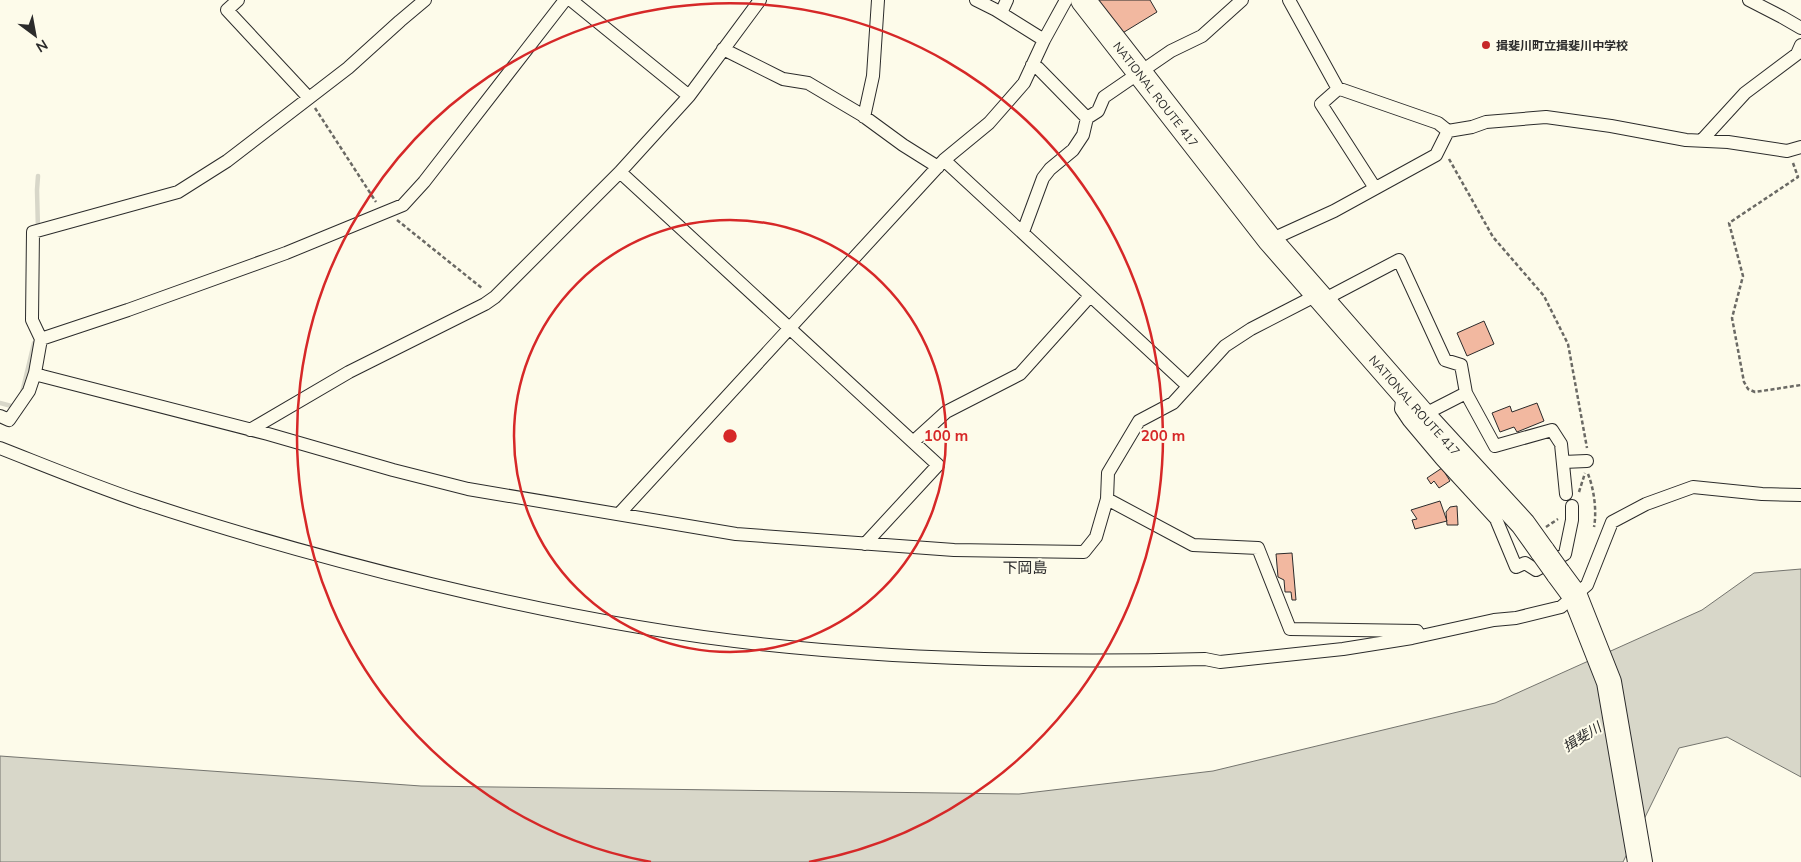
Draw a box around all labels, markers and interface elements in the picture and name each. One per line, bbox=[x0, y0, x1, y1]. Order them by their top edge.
north arrow bbox=[10, 10, 60, 60]
text: N bbox=[33, 36, 51, 56]
street label: NATIONAL ROUTE 417 bbox=[1110, 38, 1202, 149]
place label: 揖斐川町立揖斐川中学校 bbox=[1496, 38, 1628, 53]
marker: 揖斐川町立揖斐川中学校 bbox=[1480, 39, 1492, 51]
street label: NATIONAL ROUTE 417 bbox=[1366, 352, 1464, 458]
text: 100 m bbox=[924, 426, 968, 445]
text: 200 m bbox=[1141, 426, 1185, 445]
centre of rings bbox=[721, 427, 739, 445]
district label: 下岡島 bbox=[1002, 558, 1048, 577]
water label: 揖斐川 bbox=[1559, 717, 1606, 756]

